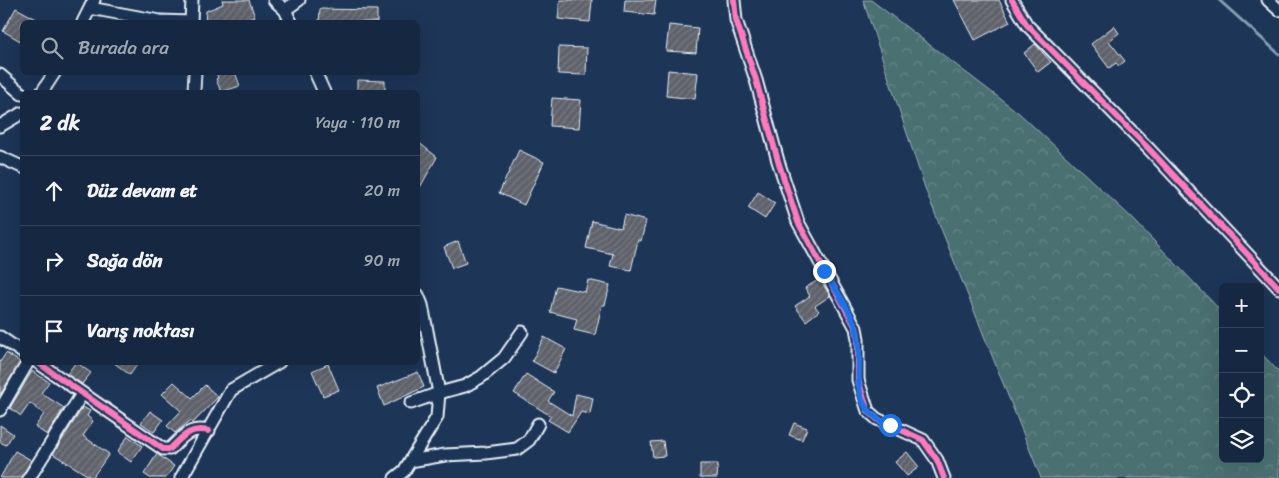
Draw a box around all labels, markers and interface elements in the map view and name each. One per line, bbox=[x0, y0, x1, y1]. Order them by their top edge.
search box bbox=[20, 20, 420, 75]
text: Burada ara bbox=[78, 31, 169, 64]
icon: search bbox=[38, 34, 66, 62]
text: 2 dk bbox=[40, 104, 80, 142]
text: Yaya · 110 m bbox=[316, 108, 400, 137]
text: Düz devam et bbox=[87, 174, 198, 207]
text: 20 m bbox=[364, 176, 400, 205]
icon: ahead bbox=[40, 177, 68, 205]
text: Sağa dön bbox=[87, 244, 162, 277]
text: 90 m bbox=[364, 246, 400, 275]
icon: right bbox=[40, 247, 68, 275]
route end bbox=[813, 260, 836, 283]
map controls bbox=[1219, 283, 1264, 463]
button: + bbox=[1219, 283, 1264, 328]
text: Varış noktası bbox=[87, 314, 194, 347]
icon: arrive bbox=[40, 317, 68, 345]
button: − bbox=[1219, 328, 1264, 373]
button: locate bbox=[1219, 373, 1264, 418]
route start bbox=[879, 414, 902, 437]
button: layers bbox=[1219, 418, 1264, 463]

